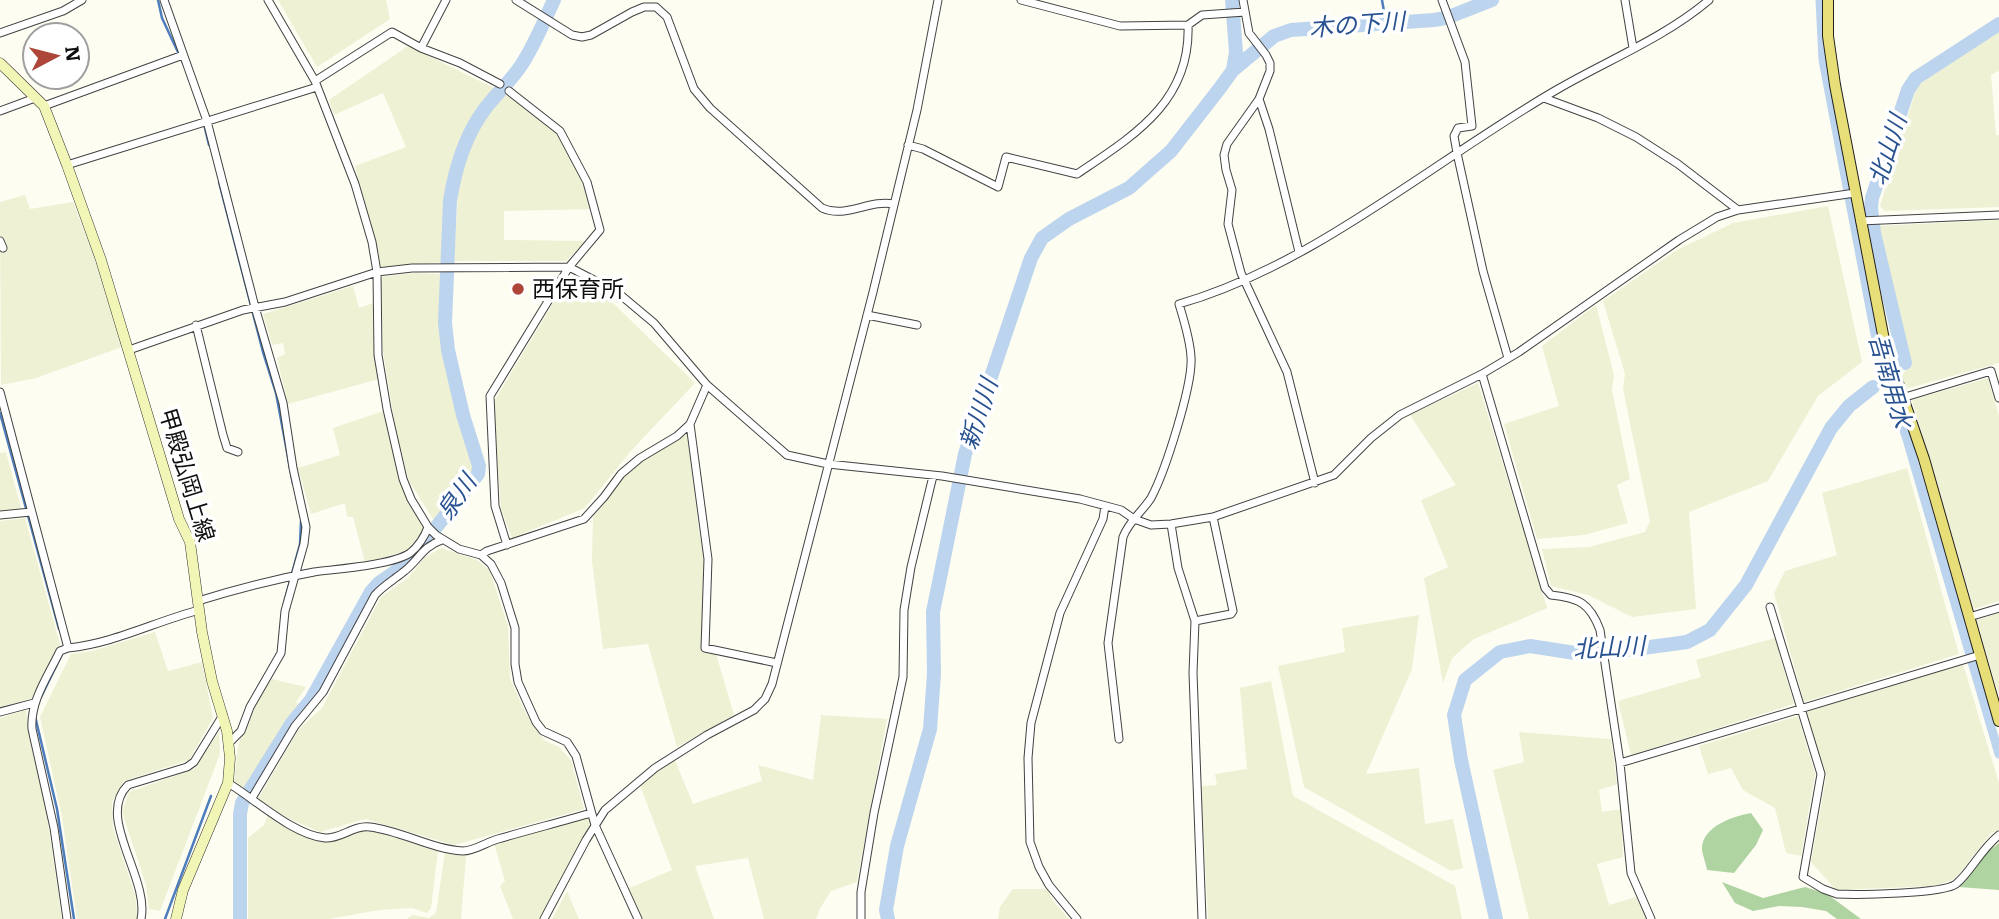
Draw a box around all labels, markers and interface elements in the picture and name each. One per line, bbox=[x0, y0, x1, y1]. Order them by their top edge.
water label: 木の下川 bbox=[1308, 1, 1409, 43]
north arrow bbox=[21, 21, 91, 91]
text: N bbox=[59, 44, 89, 63]
water label: 北山川 bbox=[1858, 107, 1914, 189]
place label: 西保育所 bbox=[532, 270, 624, 304]
marker: 西保育所 bbox=[510, 281, 526, 297]
water label: 吾南用水 bbox=[1862, 329, 1923, 434]
water label: 新川川 bbox=[949, 371, 1005, 453]
street label: 甲殿弘岡上線 bbox=[152, 403, 225, 545]
water label: 泉川 bbox=[427, 463, 485, 525]
water label: 北山川 bbox=[1572, 626, 1649, 665]

